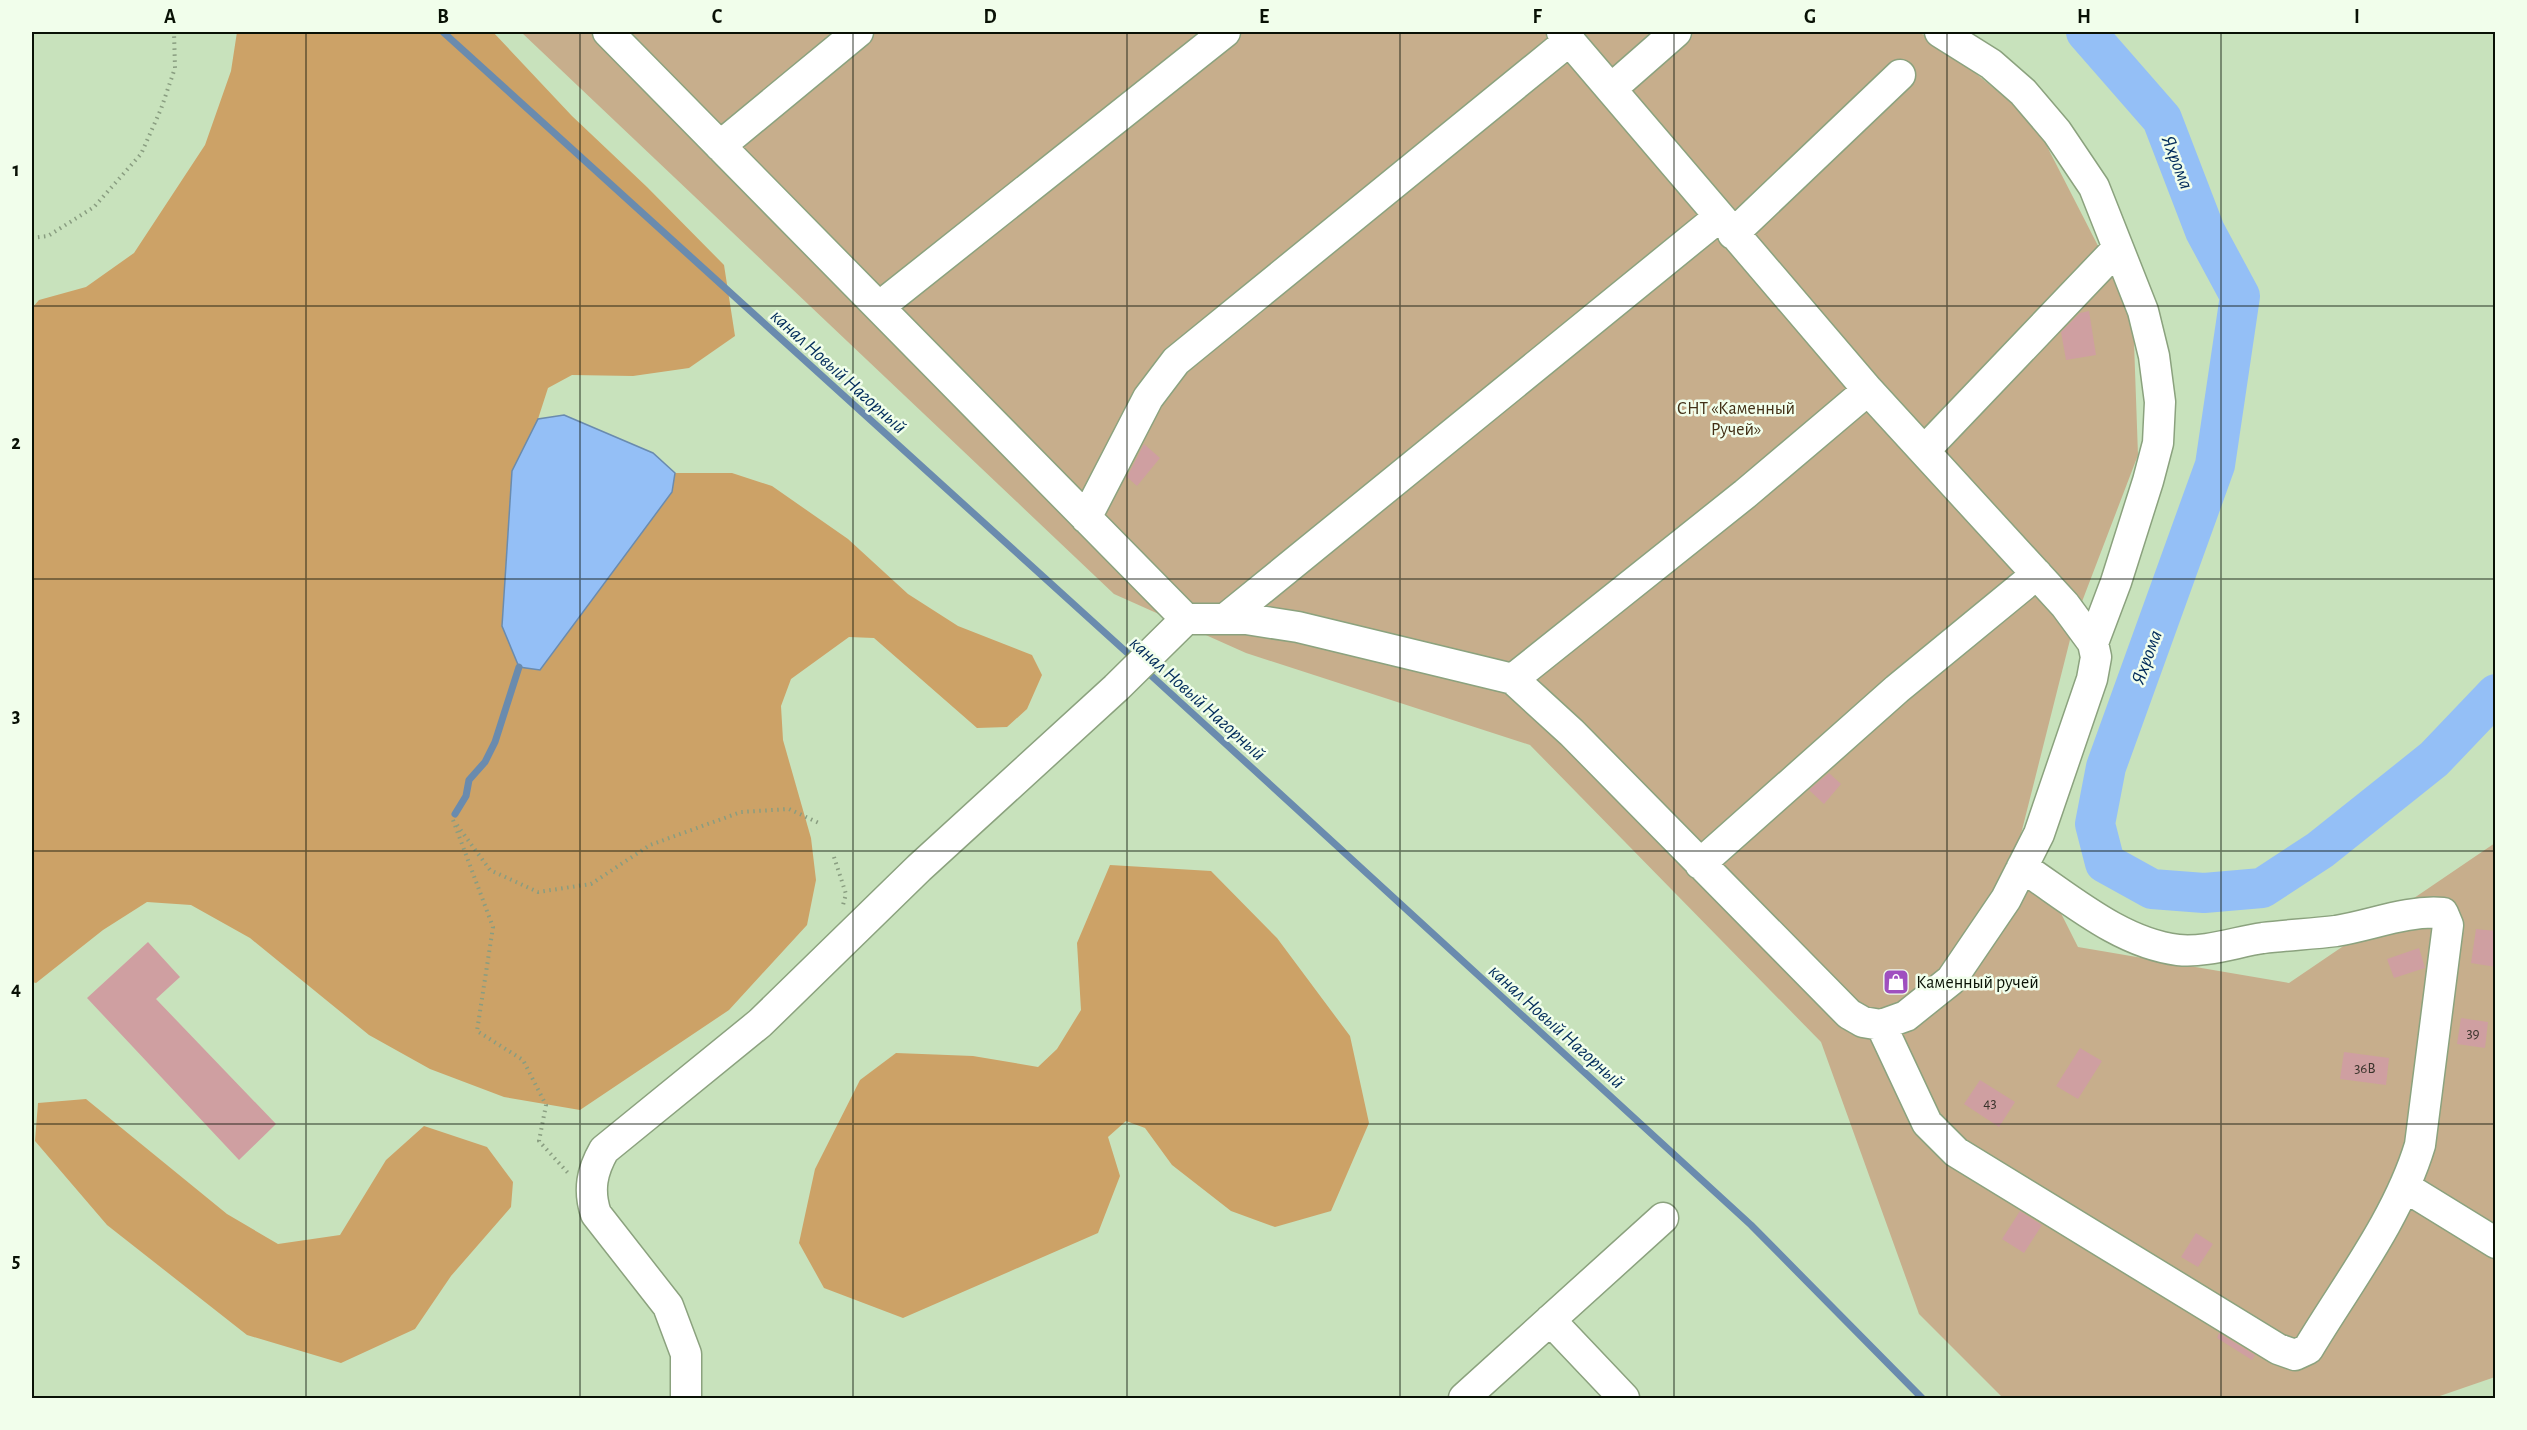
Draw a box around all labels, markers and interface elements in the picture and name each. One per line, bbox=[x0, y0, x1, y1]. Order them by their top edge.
text: A bbox=[164, 7, 176, 27]
text: B bbox=[437, 7, 449, 27]
text: C bbox=[712, 7, 723, 27]
text: D bbox=[983, 7, 997, 27]
text: E bbox=[1259, 7, 1269, 27]
text: F bbox=[1532, 7, 1542, 27]
text: G bbox=[1804, 7, 1816, 27]
text: H bbox=[2077, 7, 2091, 27]
text: I bbox=[2354, 7, 2360, 27]
water label: Яхрома bbox=[2158, 133, 2196, 192]
text: 1 bbox=[12, 160, 20, 180]
water label: канал Новый Нагорный bbox=[767, 306, 910, 438]
park label: СНТ «Каменный Ручей» bbox=[1677, 400, 1795, 439]
text: 2 bbox=[11, 433, 21, 453]
water label: Яхрома bbox=[2128, 628, 2166, 687]
water label: канал Новый Нагорный bbox=[1126, 633, 1269, 765]
text: 3 bbox=[12, 706, 20, 726]
water label: канал Новый Нагорный bbox=[1485, 961, 1628, 1093]
shop icon: Каменный ручей bbox=[1881, 967, 1911, 997]
place label: Каменный ручей bbox=[1916, 974, 2039, 992]
text: 4 bbox=[11, 979, 21, 999]
house number: 39 bbox=[2466, 1026, 2480, 1041]
house number: 36В bbox=[2354, 1061, 2376, 1076]
house number: 43 bbox=[1983, 1096, 1997, 1111]
text: 5 bbox=[12, 1251, 20, 1271]

